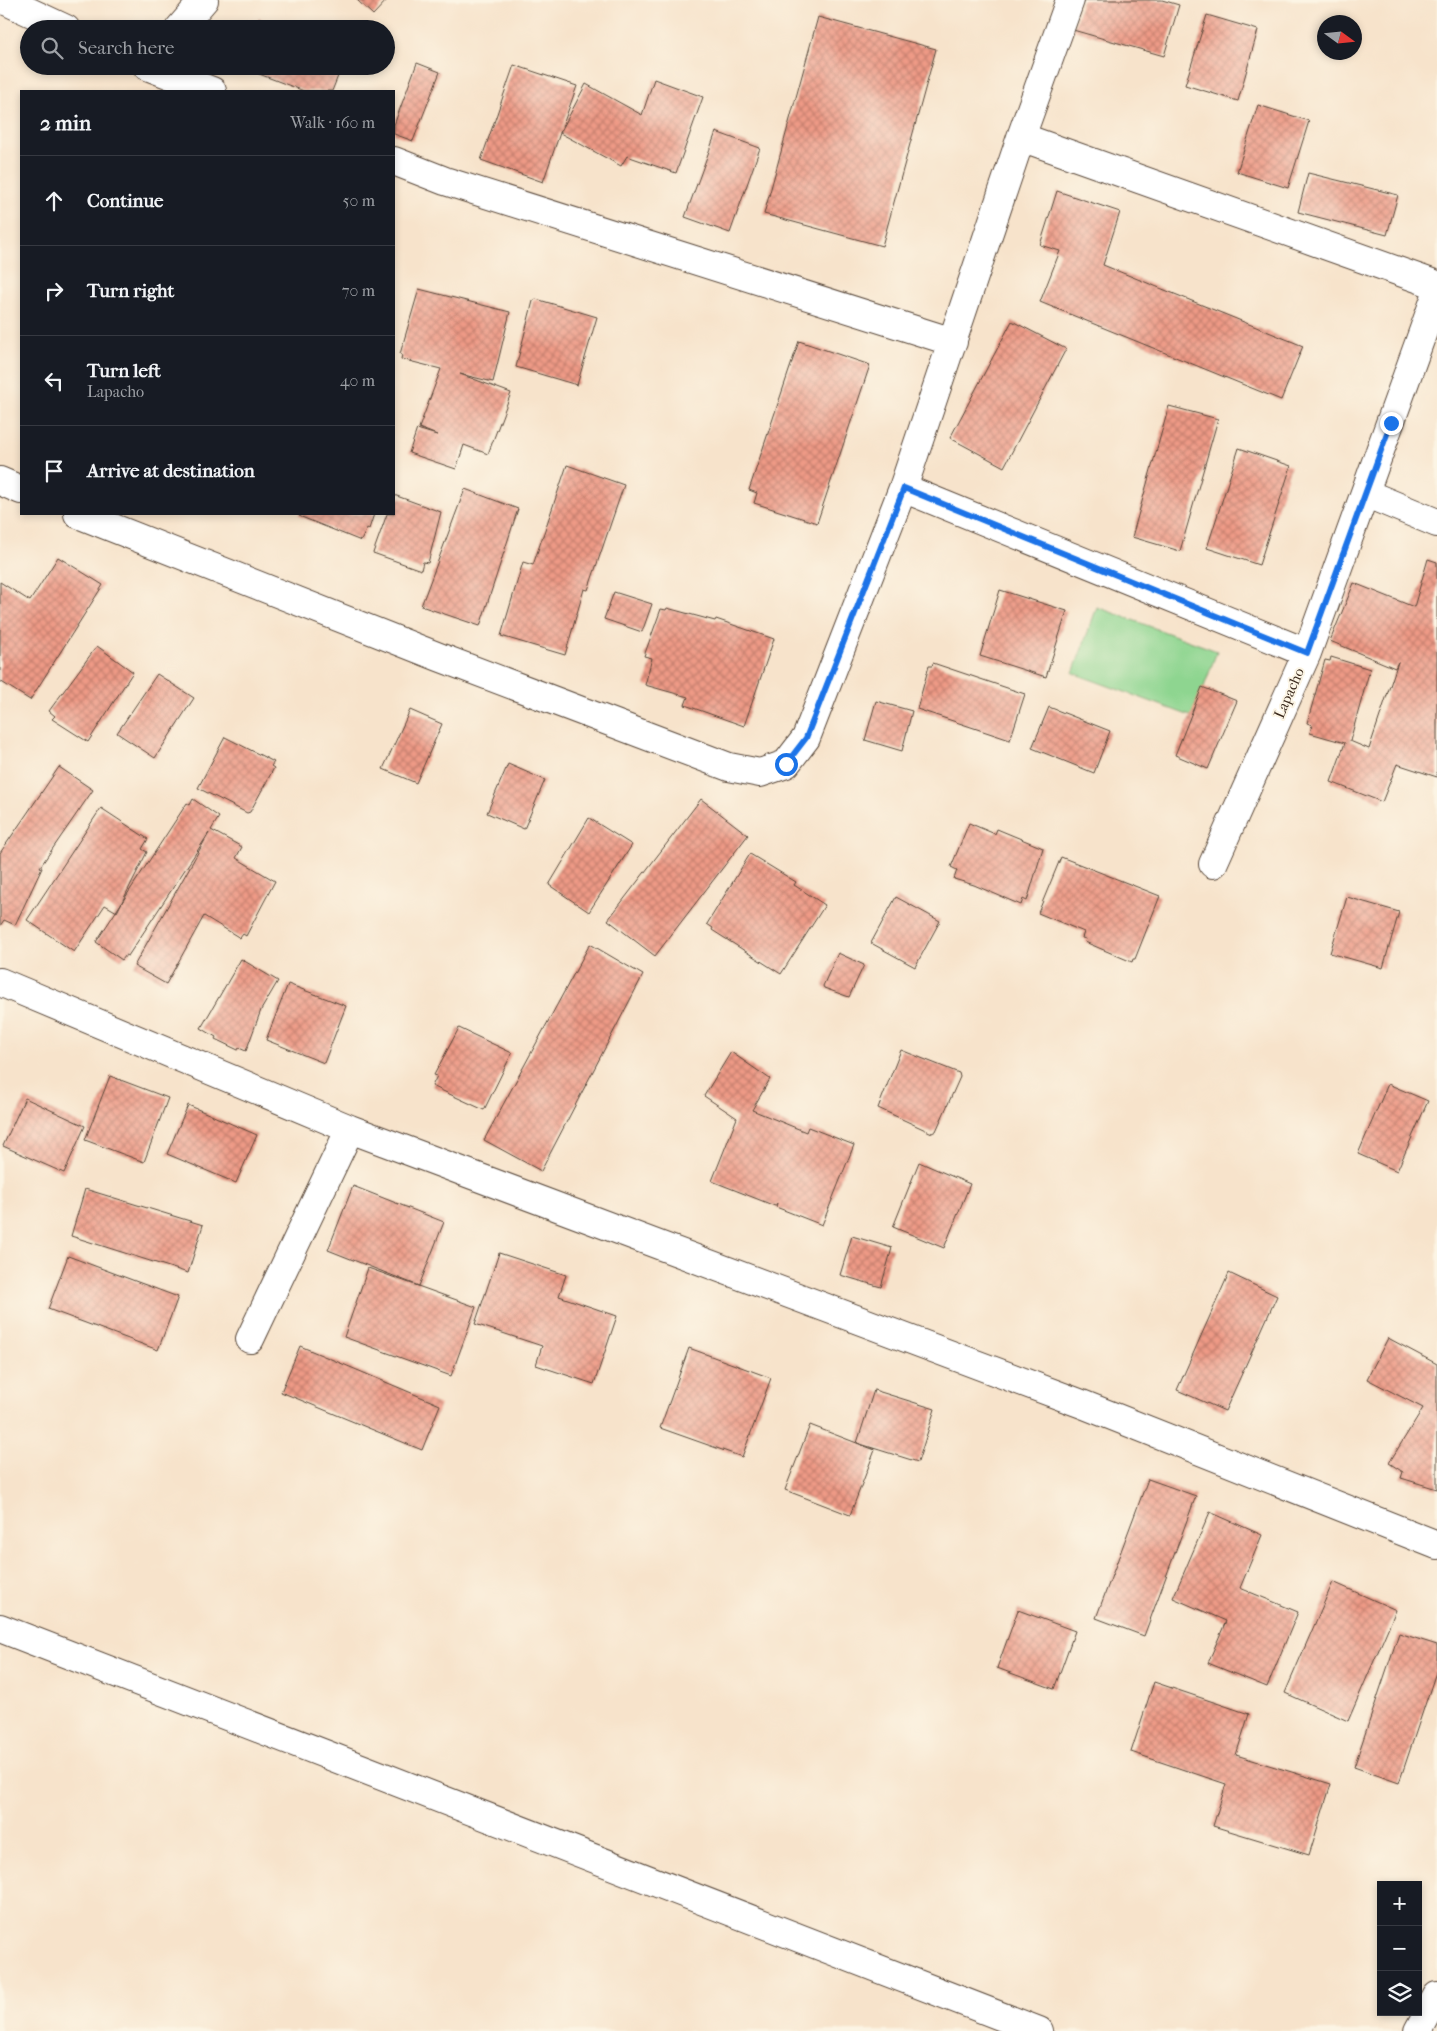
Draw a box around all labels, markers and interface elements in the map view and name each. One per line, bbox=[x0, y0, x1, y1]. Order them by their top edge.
north arrow bbox=[1317, 15, 1362, 60]
search box bbox=[20, 20, 395, 75]
icon: search bbox=[38, 34, 66, 62]
text: Search here bbox=[78, 37, 174, 59]
text: 2 min bbox=[40, 111, 91, 135]
text: Walk · 160 m bbox=[290, 113, 375, 132]
icon: ahead bbox=[40, 187, 68, 215]
text: Continue bbox=[87, 190, 163, 212]
text: 50 m bbox=[343, 191, 375, 210]
icon: right bbox=[40, 277, 68, 305]
text: Turn right bbox=[87, 280, 174, 302]
text: 70 m bbox=[342, 281, 375, 300]
text: Turn left bbox=[87, 360, 161, 382]
icon: left bbox=[40, 367, 68, 395]
text: 40 m bbox=[340, 371, 375, 390]
text: Lapacho bbox=[87, 382, 144, 401]
route end bbox=[1380, 412, 1403, 435]
icon: arrive bbox=[40, 457, 68, 485]
text: Arrive at destination bbox=[87, 460, 255, 482]
street label: Lapacho bbox=[1270, 664, 1308, 721]
route start bbox=[775, 753, 798, 776]
map controls bbox=[1377, 1881, 1422, 2016]
button: + bbox=[1377, 1881, 1422, 1926]
button: − bbox=[1377, 1926, 1422, 1971]
button: layers bbox=[1377, 1971, 1422, 2016]

